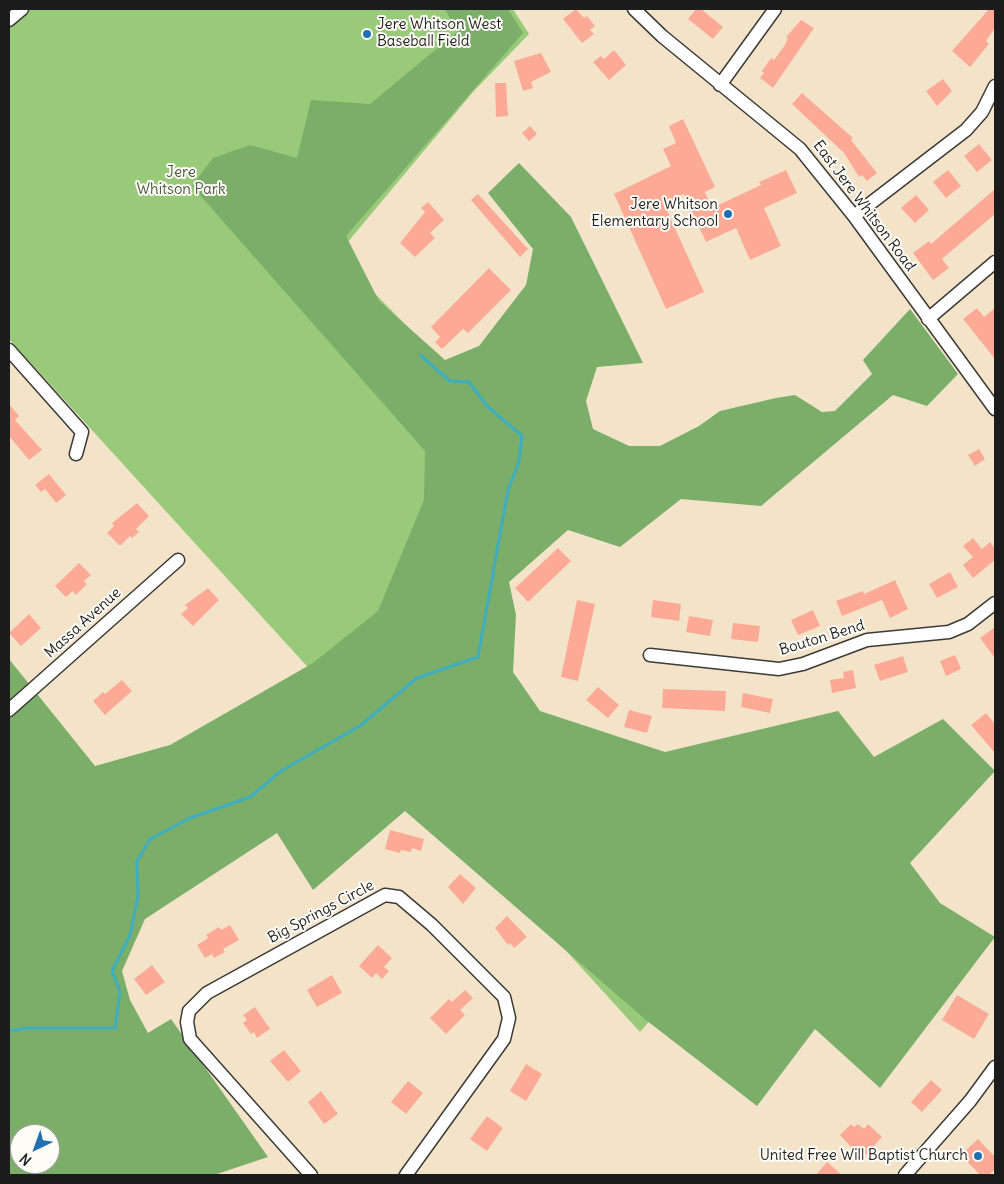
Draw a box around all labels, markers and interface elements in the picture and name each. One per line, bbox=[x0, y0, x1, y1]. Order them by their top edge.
place label: Jere Whitson West Baseball Field bbox=[377, 16, 501, 51]
marker: Jere Whitson West Baseball Field bbox=[361, 28, 373, 40]
street label: East Jere Whitson Road bbox=[809, 137, 919, 275]
park label: Jere Whitson Park bbox=[136, 164, 226, 199]
place label: Jere Whitson Elementary School bbox=[591, 196, 718, 231]
marker: Jere Whitson Elementary School bbox=[722, 208, 734, 220]
street label: Massa Avenue bbox=[41, 584, 125, 662]
street label: Bouton Bend bbox=[777, 617, 867, 659]
street label: Big Springs Circle bbox=[265, 877, 377, 947]
north arrow bbox=[10, 1124, 60, 1174]
place label: United Free Will Baptist Church bbox=[760, 1147, 968, 1165]
text: N bbox=[16, 1149, 35, 1169]
marker: United Free Will Baptist Church bbox=[972, 1150, 984, 1162]

